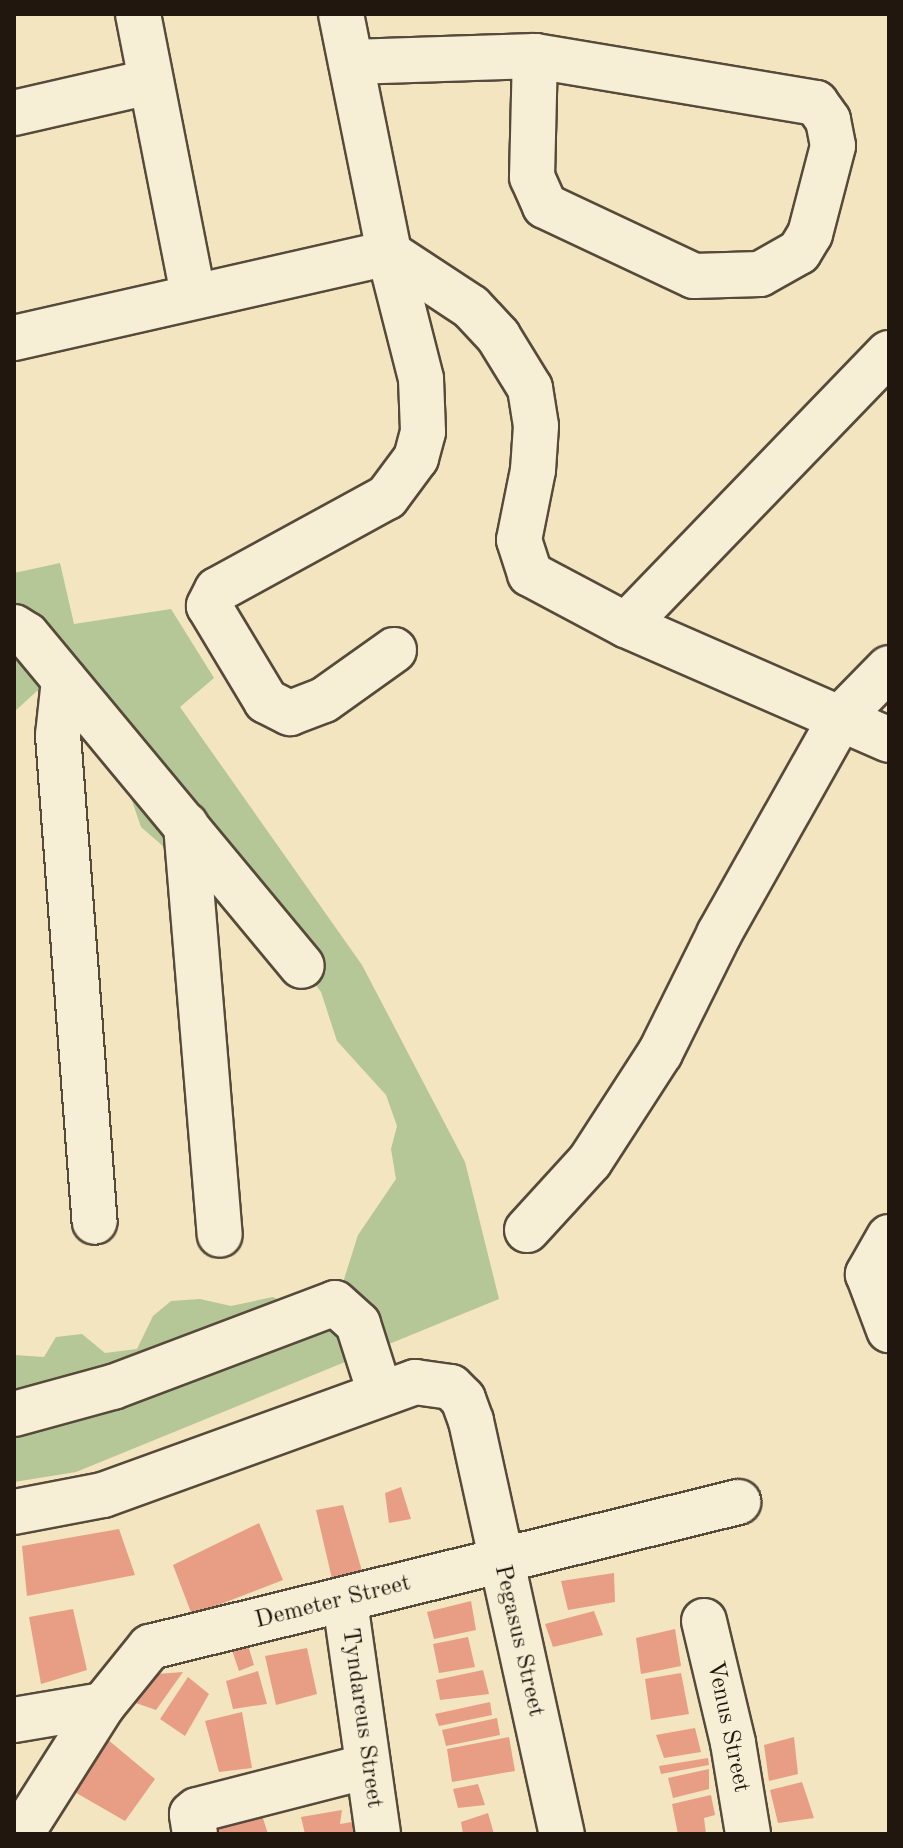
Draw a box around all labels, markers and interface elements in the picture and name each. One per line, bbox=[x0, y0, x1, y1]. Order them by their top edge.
street label: Pegasus Street bbox=[487, 1562, 549, 1720]
street label: Demeter Street bbox=[252, 1570, 414, 1636]
street label: Tyndareus Street bbox=[334, 1626, 388, 1810]
street label: Venus Street bbox=[699, 1659, 755, 1795]

